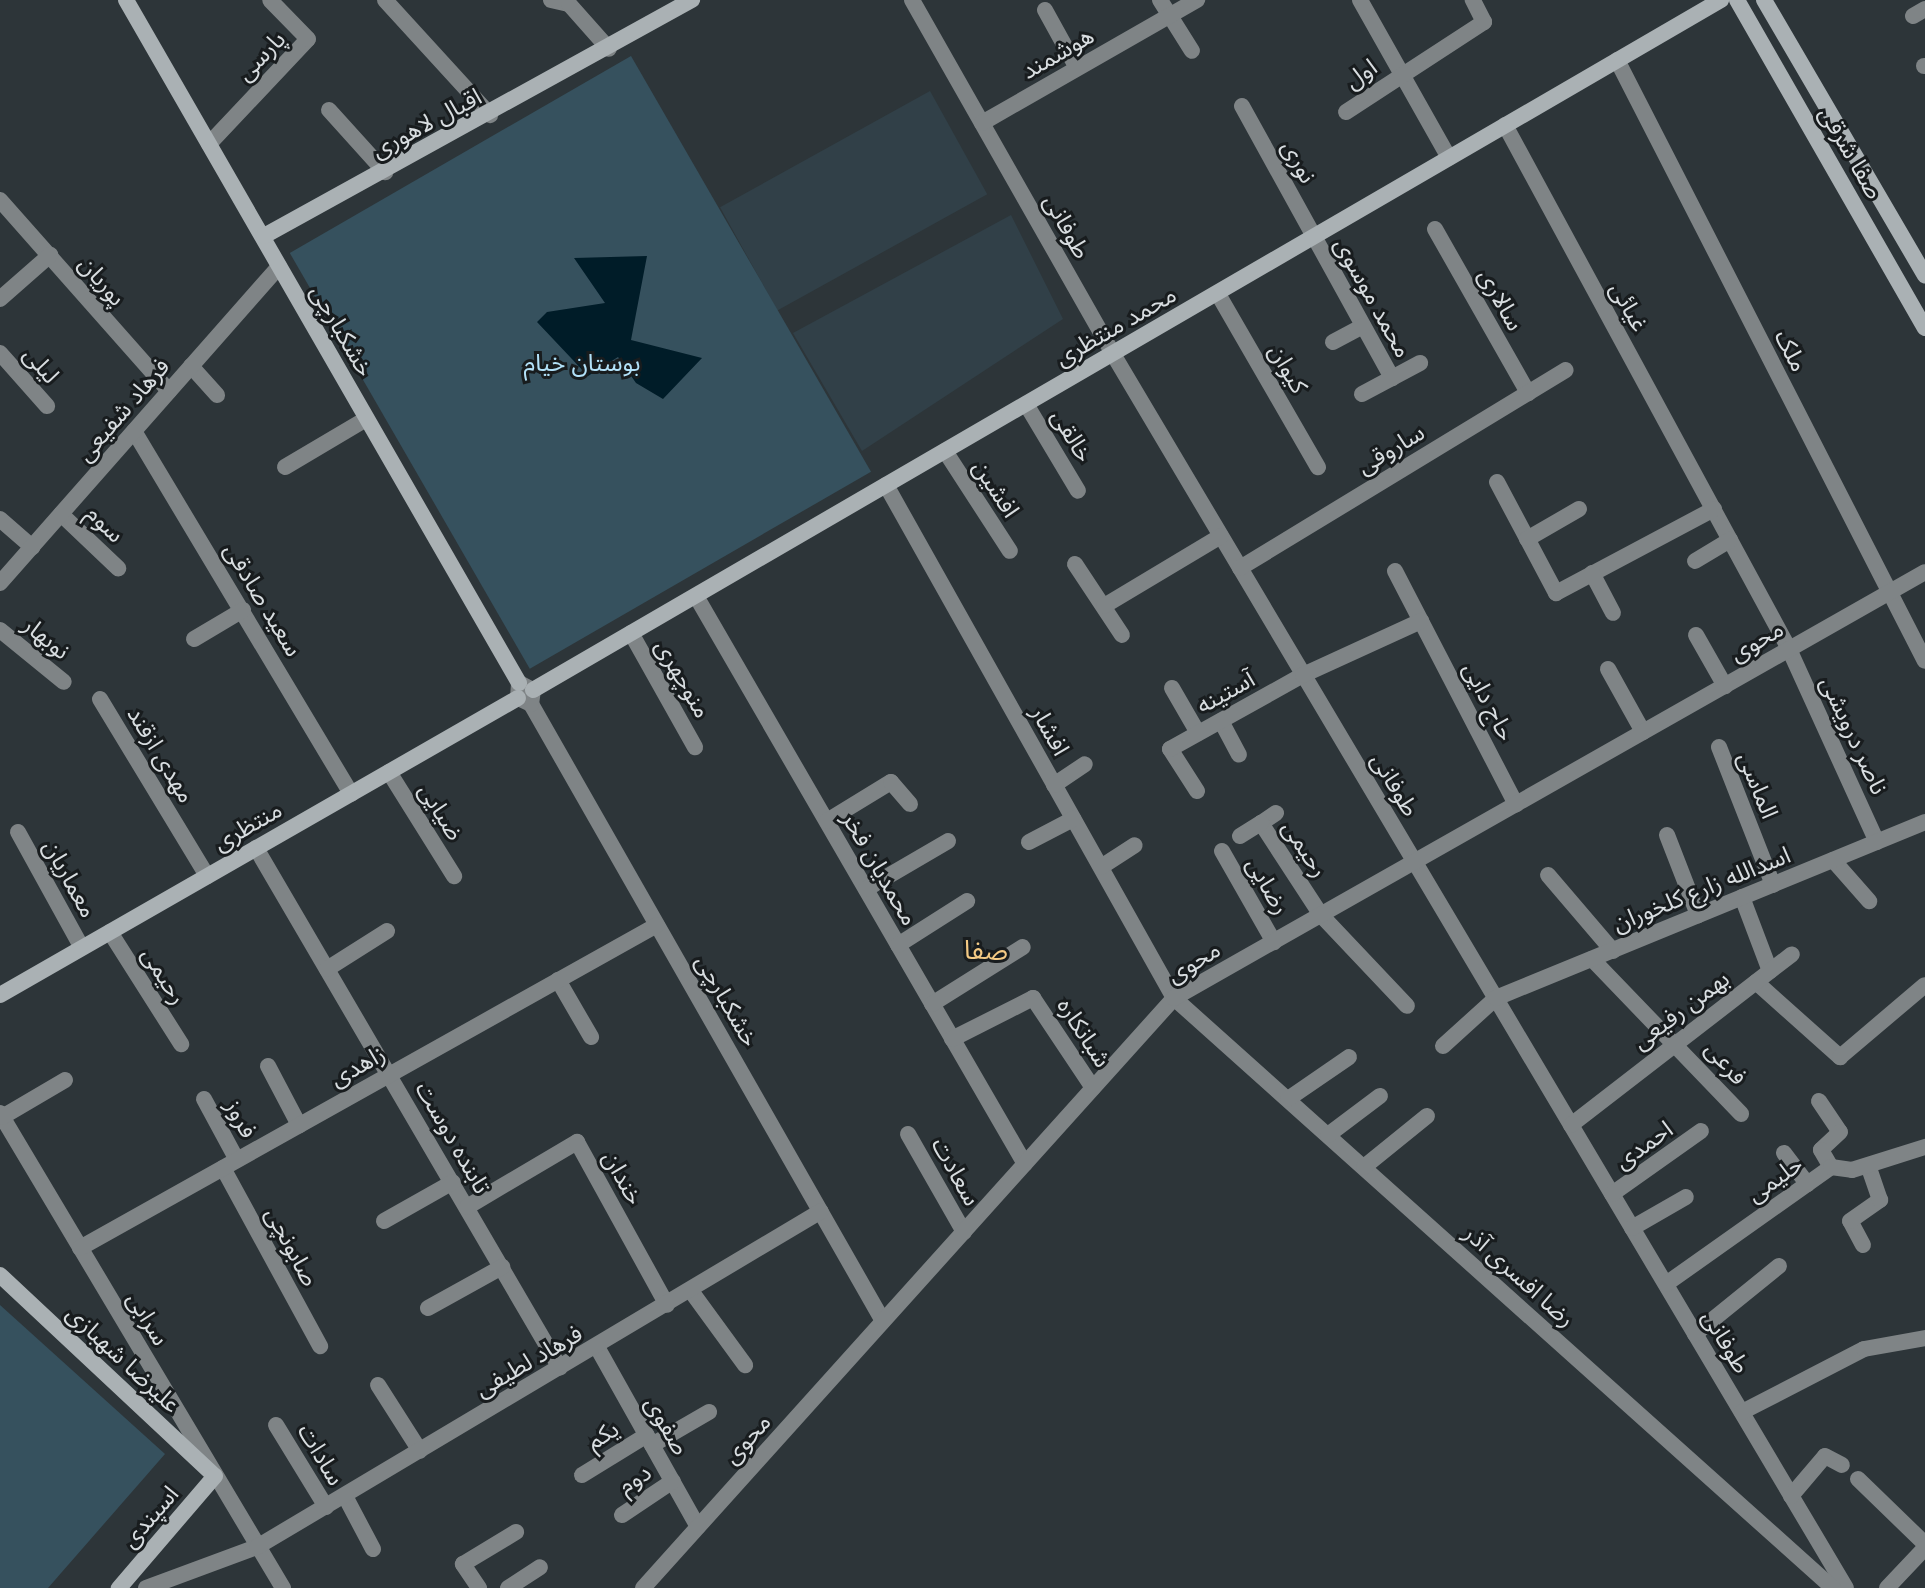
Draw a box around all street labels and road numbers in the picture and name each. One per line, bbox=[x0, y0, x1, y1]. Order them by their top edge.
street label: هوشمند bbox=[1016, 20, 1098, 84]
street label: پارسی bbox=[229, 24, 291, 86]
street label: اول bbox=[1338, 52, 1382, 94]
street label: اقبال لاهوری bbox=[366, 81, 486, 163]
street label: صفا شرقی bbox=[1814, 100, 1890, 204]
street label: نوری bbox=[1277, 134, 1323, 188]
street label: طوفانی bbox=[1039, 189, 1097, 263]
street label: محمد موسوی bbox=[1329, 232, 1419, 362]
street label: پوریان bbox=[73, 249, 133, 311]
street label: سالاری bbox=[1473, 263, 1531, 335]
street label: غیائی bbox=[1605, 276, 1655, 336]
street label: خشکبارچی bbox=[305, 279, 381, 381]
street label: محمد منتظری bbox=[1049, 279, 1181, 371]
street label: ملک bbox=[1769, 324, 1815, 376]
street label: کیوان bbox=[1263, 338, 1315, 398]
street label: لیلی bbox=[18, 339, 66, 389]
street label: فرهاد شفیعی bbox=[69, 351, 175, 467]
street label: خالقی bbox=[1046, 403, 1100, 467]
street label: ساروقی bbox=[1351, 417, 1429, 479]
street label: افشین bbox=[968, 454, 1026, 522]
street label: سوم bbox=[81, 498, 131, 548]
street label: سعید صادقی bbox=[219, 537, 309, 661]
street label: نوبهار bbox=[18, 609, 76, 665]
street label: محوی bbox=[1724, 613, 1788, 667]
street label: منوچهری bbox=[650, 633, 718, 723]
street label: حاج دایی bbox=[1458, 657, 1522, 745]
street label: آستینه bbox=[1191, 663, 1259, 719]
street label: ناصر درویشی bbox=[1815, 671, 1895, 799]
street label: افشار bbox=[1026, 700, 1076, 760]
street label: مهدی ازقند bbox=[122, 701, 202, 807]
street label: طوفانی bbox=[1366, 747, 1426, 821]
street label: الماسی bbox=[1733, 747, 1785, 823]
street label: ضیایی bbox=[413, 777, 471, 845]
street label: منتظری bbox=[208, 794, 286, 856]
street label: محمدیان فخر bbox=[837, 806, 925, 930]
street label: رحیمی bbox=[1277, 814, 1335, 882]
street label: معماریان bbox=[38, 834, 104, 922]
street label: اسدالله زارع کلخوران bbox=[1608, 839, 1794, 937]
street label: رضایی bbox=[1241, 851, 1297, 919]
street label: محوی bbox=[1161, 934, 1225, 988]
street label: رحیمی bbox=[136, 941, 194, 1009]
street label: خشکبارچی bbox=[690, 949, 766, 1051]
street label: بهمن رفیعی bbox=[1626, 963, 1734, 1055]
street label: شبانکاره bbox=[1052, 992, 1118, 1072]
street label: فرعی bbox=[1700, 1034, 1754, 1090]
street label: زاهدی bbox=[324, 1038, 390, 1092]
street label: تابنده دوست bbox=[410, 1076, 498, 1198]
street label: فروز bbox=[220, 1094, 264, 1142]
street label: احمدی bbox=[1608, 1114, 1678, 1174]
street label: سعادت bbox=[927, 1132, 987, 1210]
street label: خندان bbox=[598, 1145, 650, 1209]
street label: حلیمی bbox=[1740, 1148, 1808, 1208]
street label: صابونچی bbox=[260, 1201, 326, 1291]
street label: رضا افسری آذر bbox=[1459, 1218, 1581, 1332]
street label: سرابی bbox=[122, 1286, 176, 1350]
street label: علیرضا شهبازی bbox=[61, 1298, 187, 1418]
street label: طوفانی bbox=[1697, 1304, 1757, 1378]
street label: فرهاد لطیفی bbox=[469, 1318, 587, 1402]
street label: صفوی bbox=[640, 1390, 696, 1460]
street label: محوی bbox=[716, 1407, 776, 1469]
street label: یکم bbox=[580, 1413, 624, 1455]
street label: سادات bbox=[292, 1418, 352, 1490]
street label: دوم bbox=[612, 1457, 656, 1499]
street label: اسپندی bbox=[114, 1479, 184, 1553]

